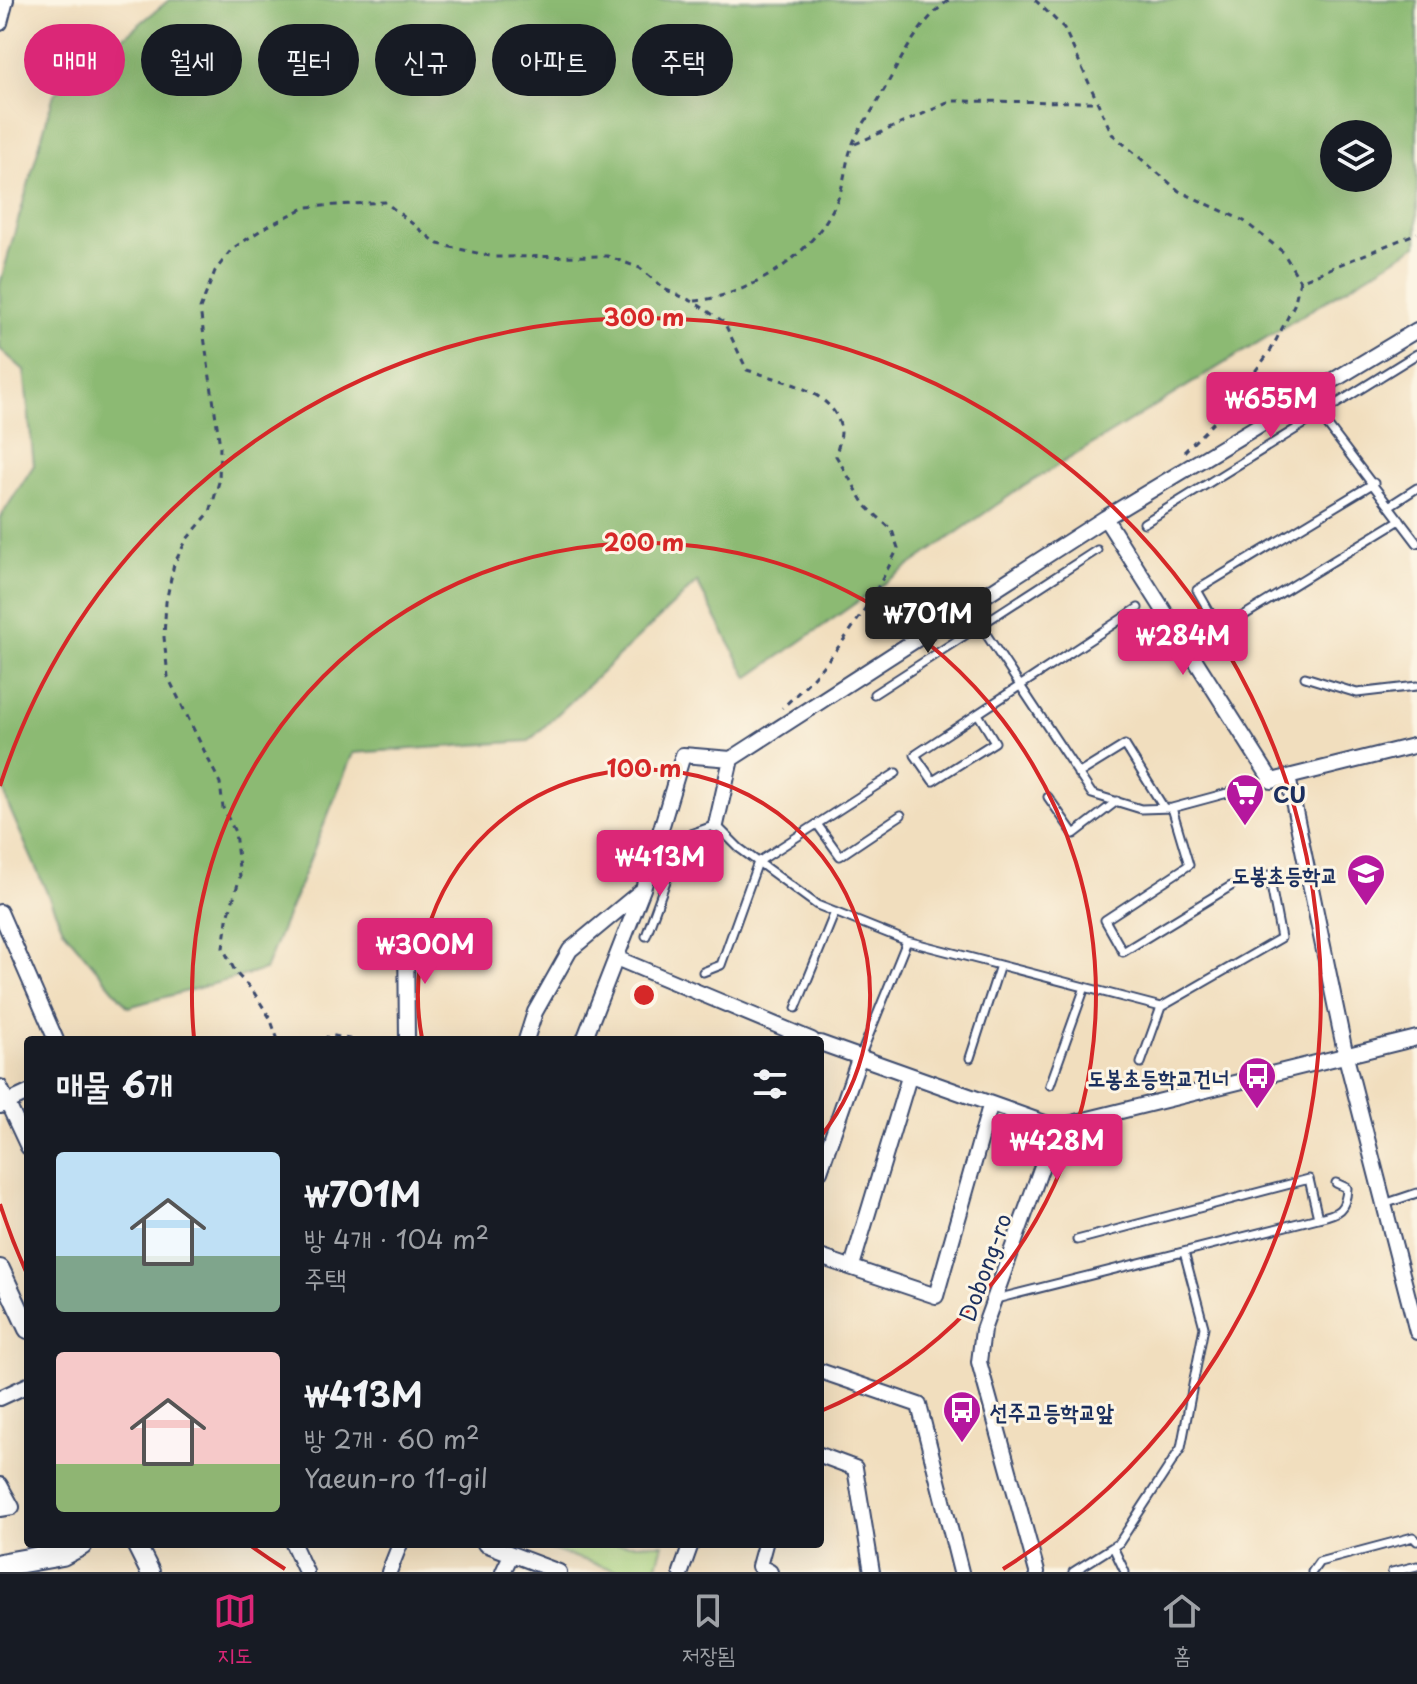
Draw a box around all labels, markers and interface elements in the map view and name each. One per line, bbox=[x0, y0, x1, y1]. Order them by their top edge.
chip: 매매 bbox=[24, 24, 125, 96]
chip: 월세 bbox=[141, 24, 242, 96]
chip: 필터 bbox=[258, 24, 359, 96]
chip: 신규 bbox=[375, 24, 476, 96]
chip: 아파트 bbox=[492, 24, 616, 96]
chip: 주택 bbox=[632, 24, 733, 96]
map controls bbox=[1320, 120, 1392, 192]
button: layers bbox=[1320, 120, 1392, 192]
text: 300 m bbox=[603, 298, 685, 334]
pin: ₩655M bbox=[1215, 372, 1327, 440]
text: ₩655M bbox=[1224, 378, 1318, 417]
text: 200 m bbox=[604, 523, 684, 559]
pin: ₩701M bbox=[872, 587, 984, 655]
text: ₩701M bbox=[883, 593, 973, 632]
pin: ₩284M bbox=[1127, 609, 1239, 677]
text: ₩284M bbox=[1136, 615, 1230, 654]
text: 100 m bbox=[607, 749, 681, 785]
supermarket icon: CU bbox=[1224, 772, 1266, 827]
place label: CU bbox=[1273, 777, 1306, 810]
pin: ₩413M bbox=[604, 830, 716, 898]
text: ₩413M bbox=[615, 836, 705, 875]
school or university icon: 도봉초등학교 bbox=[1345, 852, 1387, 907]
place label: 도봉초등학교 bbox=[1232, 857, 1338, 890]
pin: ₩300M bbox=[369, 918, 481, 986]
text: ₩300M bbox=[375, 924, 475, 963]
centre of rings bbox=[630, 981, 658, 1009]
bus stop icon: 도봉초등학교건너 bbox=[1236, 1055, 1278, 1110]
text: 매물 6개 bbox=[56, 1058, 173, 1110]
place label: 도봉초등학교건너 bbox=[1087, 1060, 1229, 1093]
icon: filters bbox=[748, 1062, 792, 1106]
pin: ₩428M bbox=[1001, 1114, 1113, 1182]
text: ₩428M bbox=[1009, 1120, 1105, 1159]
text: ₩701M bbox=[304, 1167, 421, 1219]
icon: home bbox=[120, 1184, 216, 1280]
street label: Dobong-ro bbox=[949, 1208, 1019, 1326]
text: 방 4개 · 104 m² bbox=[304, 1219, 489, 1258]
text: 주택 bbox=[304, 1258, 346, 1297]
text: ₩413M bbox=[304, 1367, 423, 1419]
icon: home bbox=[120, 1384, 216, 1480]
bus stop icon: 선주고등학교앞 bbox=[941, 1389, 983, 1444]
place label: 선주고등학교앞 bbox=[989, 1394, 1114, 1427]
text: 방 2개 · 60 m² bbox=[304, 1419, 480, 1458]
text: Yaeun-ro 11-gil bbox=[304, 1458, 488, 1497]
tab: 지도 bbox=[213, 1589, 257, 1670]
tab: 저장됨 bbox=[682, 1589, 735, 1670]
tab: 홈 bbox=[1160, 1589, 1204, 1670]

